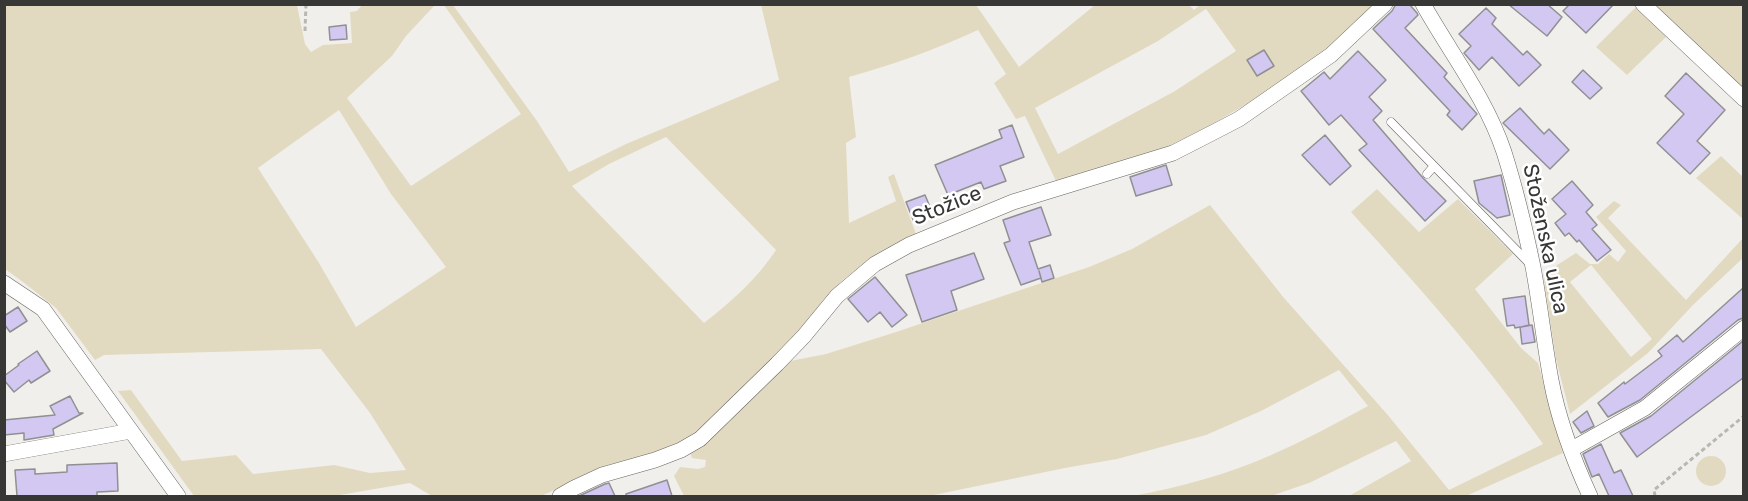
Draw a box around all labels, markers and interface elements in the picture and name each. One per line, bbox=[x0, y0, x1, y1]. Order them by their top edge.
street label: Stoženska ulica bbox=[1517, 162, 1573, 316]
street label: Stožice bbox=[909, 181, 985, 231]

